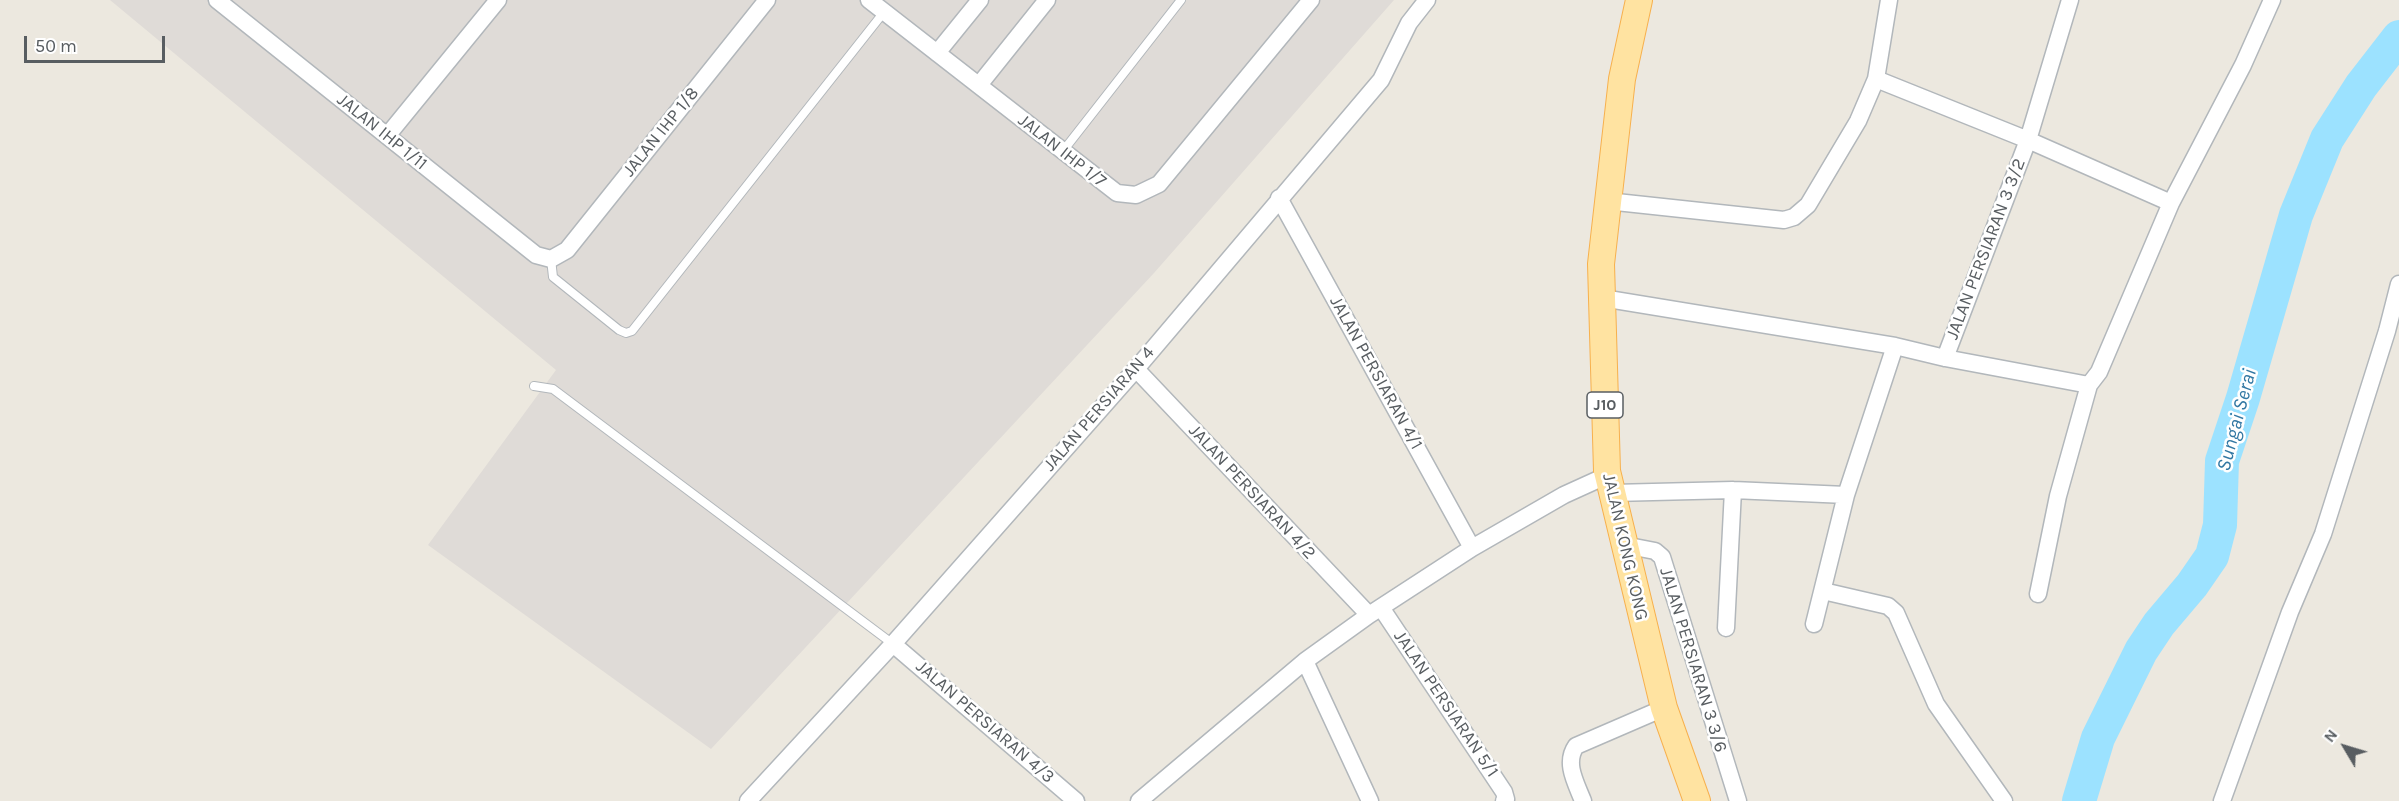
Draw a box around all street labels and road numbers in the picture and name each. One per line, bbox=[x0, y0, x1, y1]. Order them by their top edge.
street label: JALAN IHP 1/8 bbox=[618, 83, 704, 181]
street label: JALAN IHP 1/11 bbox=[333, 89, 431, 175]
street label: JALAN IHP 1/7 bbox=[1013, 110, 1111, 192]
street label: JALAN PERSIARAN 3 3/2 bbox=[1942, 156, 2030, 342]
street label: JALAN PERSIARAN 4/1 bbox=[1325, 293, 1427, 453]
street label: JALAN PERSIARAN 4 bbox=[1039, 342, 1159, 476]
road number: J10 bbox=[1587, 392, 1623, 418]
street label: JALAN PERSIARAN 4/2 bbox=[1184, 420, 1320, 564]
street label: JALAN KONG KONG bbox=[1598, 471, 1652, 623]
street label: JALAN PERSIARAN 3 3/6 bbox=[1655, 565, 1731, 755]
street label: JALAN PERSIARAN 5/1 bbox=[1389, 627, 1503, 781]
street label: JALAN PERSIARAN 4/3 bbox=[911, 656, 1059, 788]

